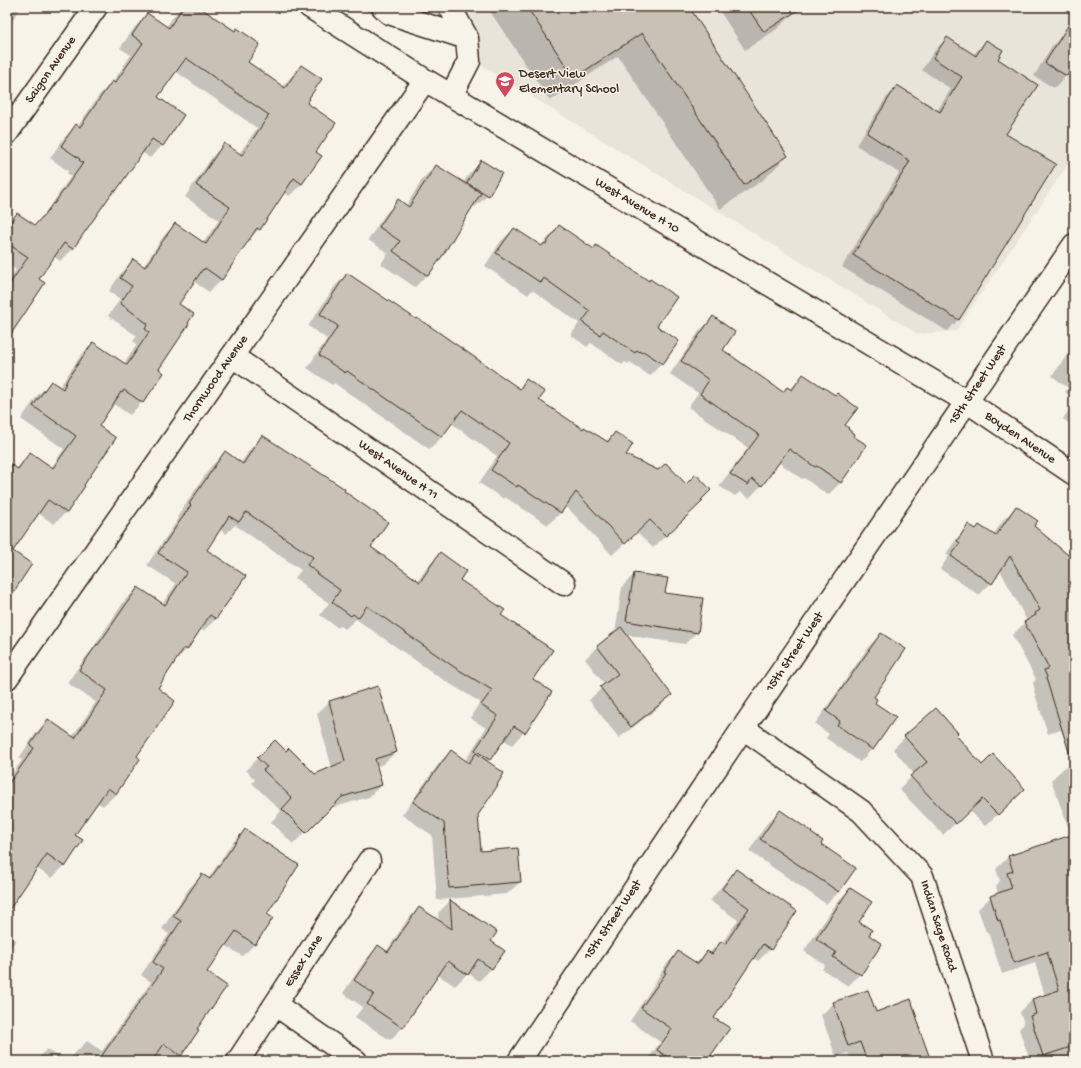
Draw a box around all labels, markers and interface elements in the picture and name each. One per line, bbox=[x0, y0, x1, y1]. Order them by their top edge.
street label: Saigon Avenue bbox=[22, 33, 80, 106]
place label: Desert View Elementary School bbox=[518, 67, 619, 97]
school or university icon: Desert View Elementary School bbox=[494, 70, 516, 98]
street label: West Avenue H 10 bbox=[592, 175, 683, 238]
street label: Thornwood Avenue bbox=[180, 332, 252, 426]
street label: 15th Street West bbox=[945, 341, 1011, 429]
street label: Boyden Avenue bbox=[981, 408, 1059, 467]
street label: West Avenue H 11 bbox=[355, 437, 441, 503]
street label: 15th Street West bbox=[762, 608, 828, 696]
street label: 15th Street West bbox=[580, 876, 646, 964]
street label: Indian Sage Road bbox=[916, 878, 960, 975]
street label: Essex Lane bbox=[282, 932, 327, 990]

